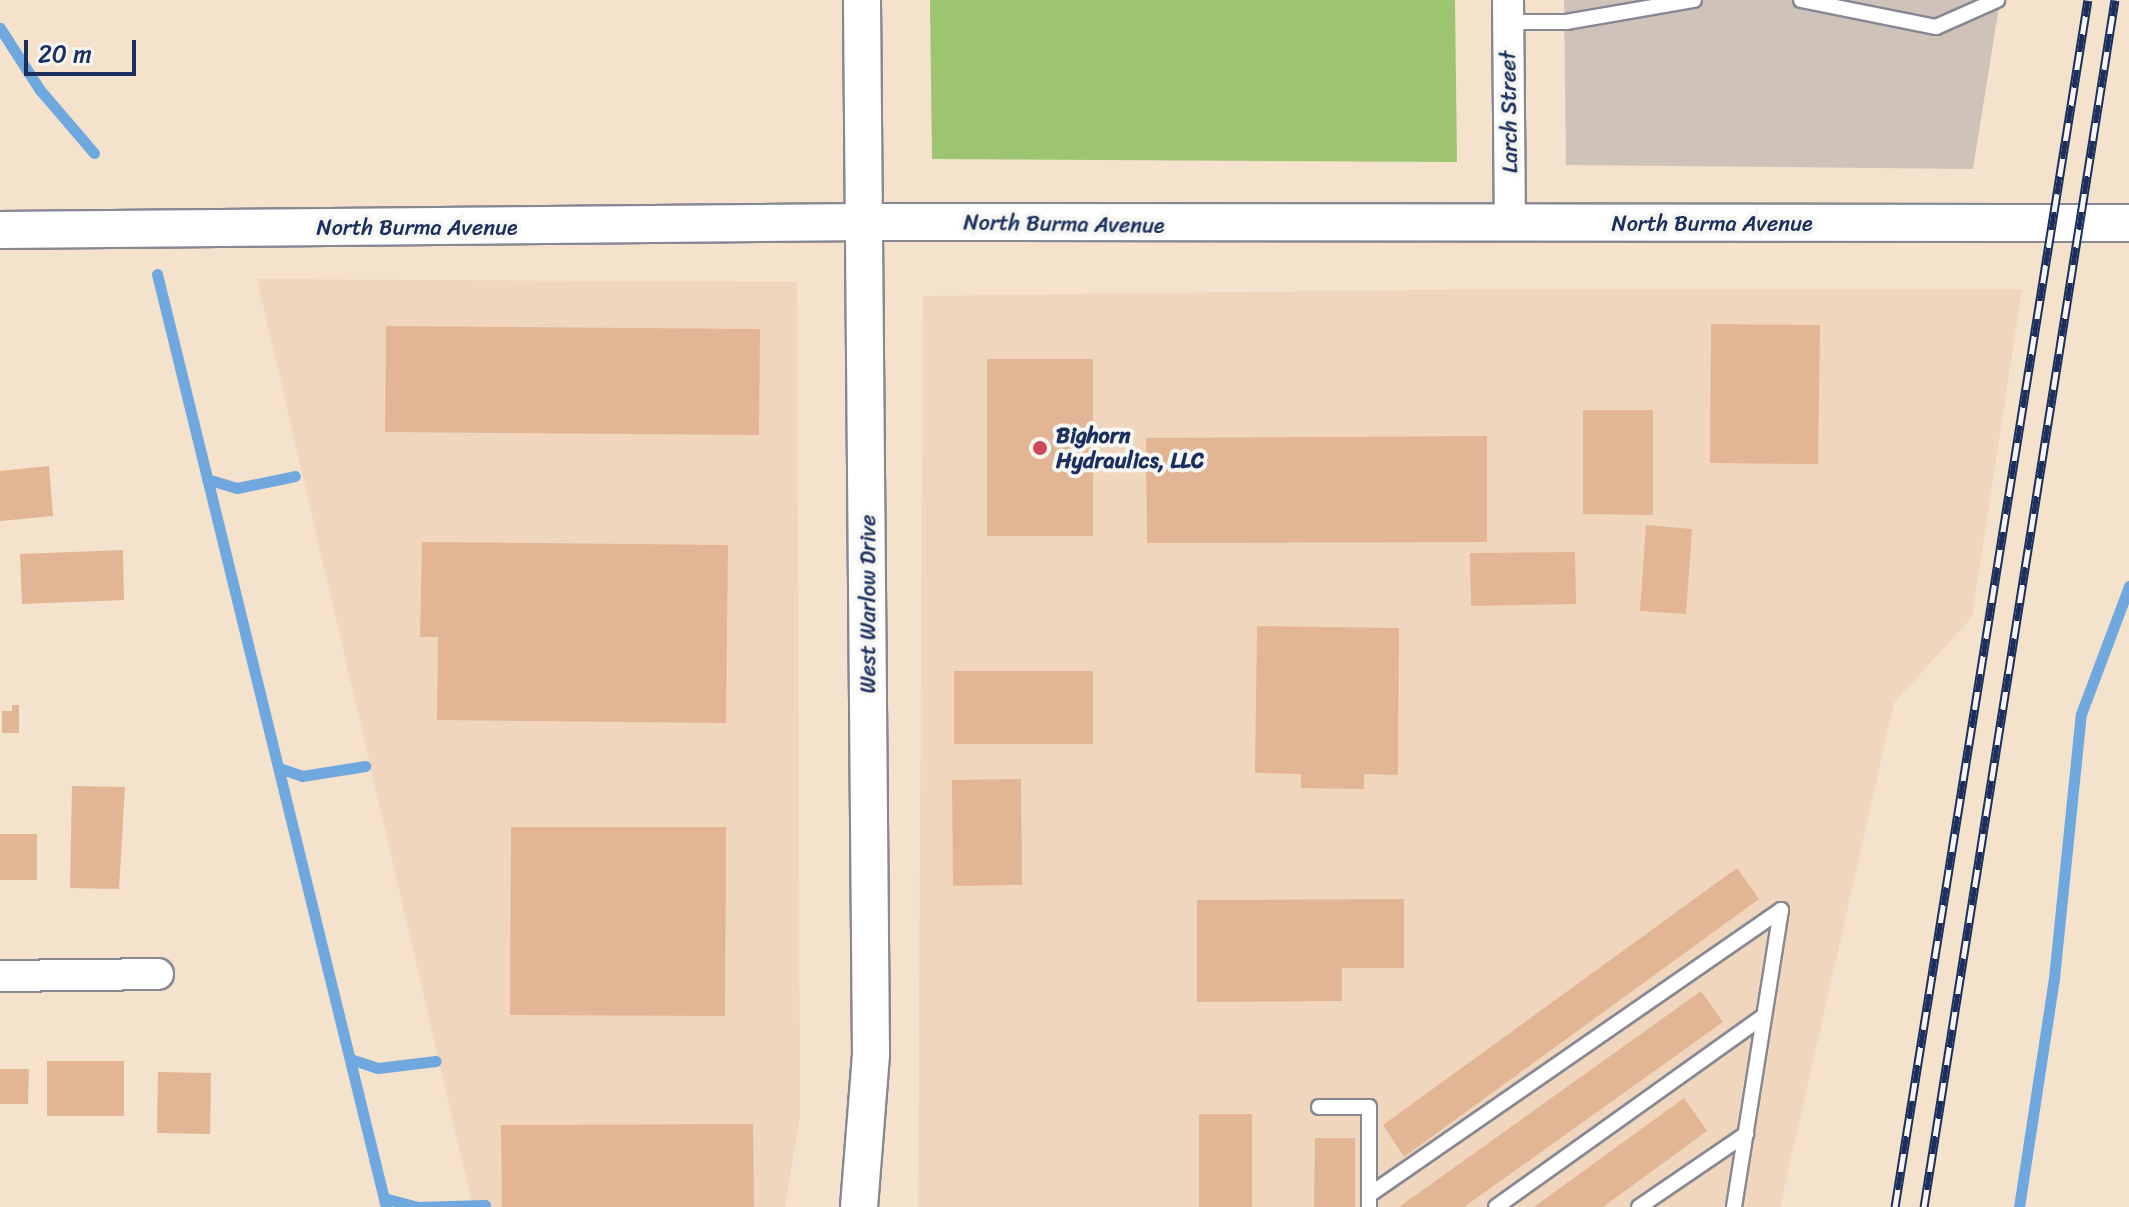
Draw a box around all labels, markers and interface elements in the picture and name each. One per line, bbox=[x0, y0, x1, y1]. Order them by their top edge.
scale bar bbox=[28, 24, 140, 74]
text: 20 m bbox=[38, 33, 92, 75]
street label: Larch Street bbox=[1495, 51, 1523, 173]
street label: North Burma Avenue bbox=[963, 209, 1165, 239]
street label: North Burma Avenue bbox=[1612, 211, 1812, 237]
street label: North Burma Avenue bbox=[317, 215, 517, 241]
place label: Bighorn Hydraulics, LLC bbox=[1056, 422, 1204, 474]
marker: Bighorn Hydraulics, LLC bbox=[1031, 439, 1049, 457]
street label: West Warlow Drive bbox=[855, 515, 881, 693]

